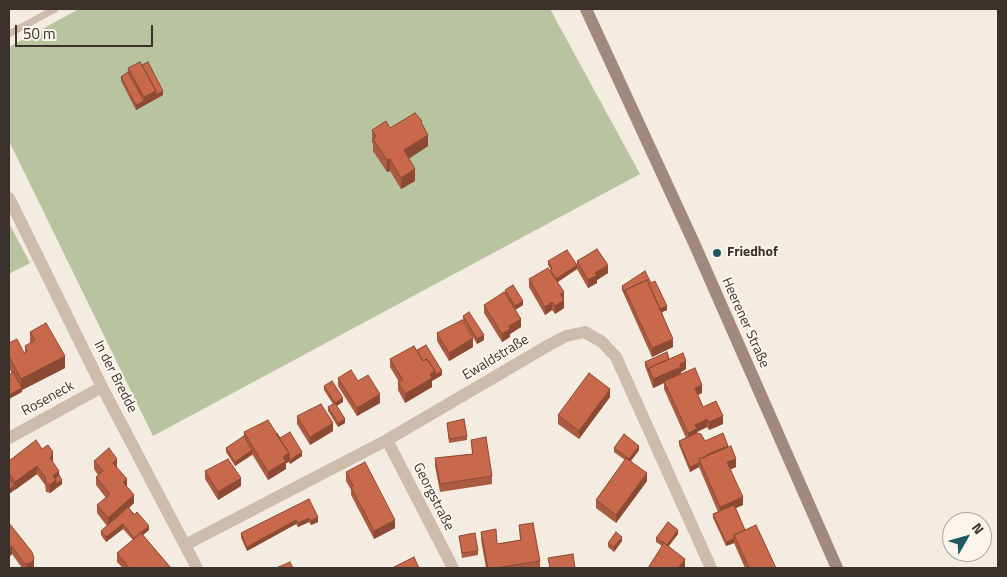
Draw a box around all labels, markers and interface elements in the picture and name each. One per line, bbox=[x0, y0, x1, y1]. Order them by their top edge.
scale bar bbox=[18, 15, 155, 47]
text: 50 m bbox=[23, 22, 56, 45]
place label: Friedhof bbox=[727, 245, 778, 261]
marker: Friedhof bbox=[711, 247, 723, 259]
street label: Heerener Straße bbox=[718, 275, 772, 371]
street label: Ewaldstraße bbox=[460, 332, 532, 384]
street label: In der Bredde bbox=[90, 338, 140, 416]
street label: Roseneck bbox=[19, 378, 77, 420]
street label: Georgstraße bbox=[409, 460, 457, 534]
north arrow bbox=[942, 512, 992, 562]
text: N bbox=[967, 518, 990, 538]

